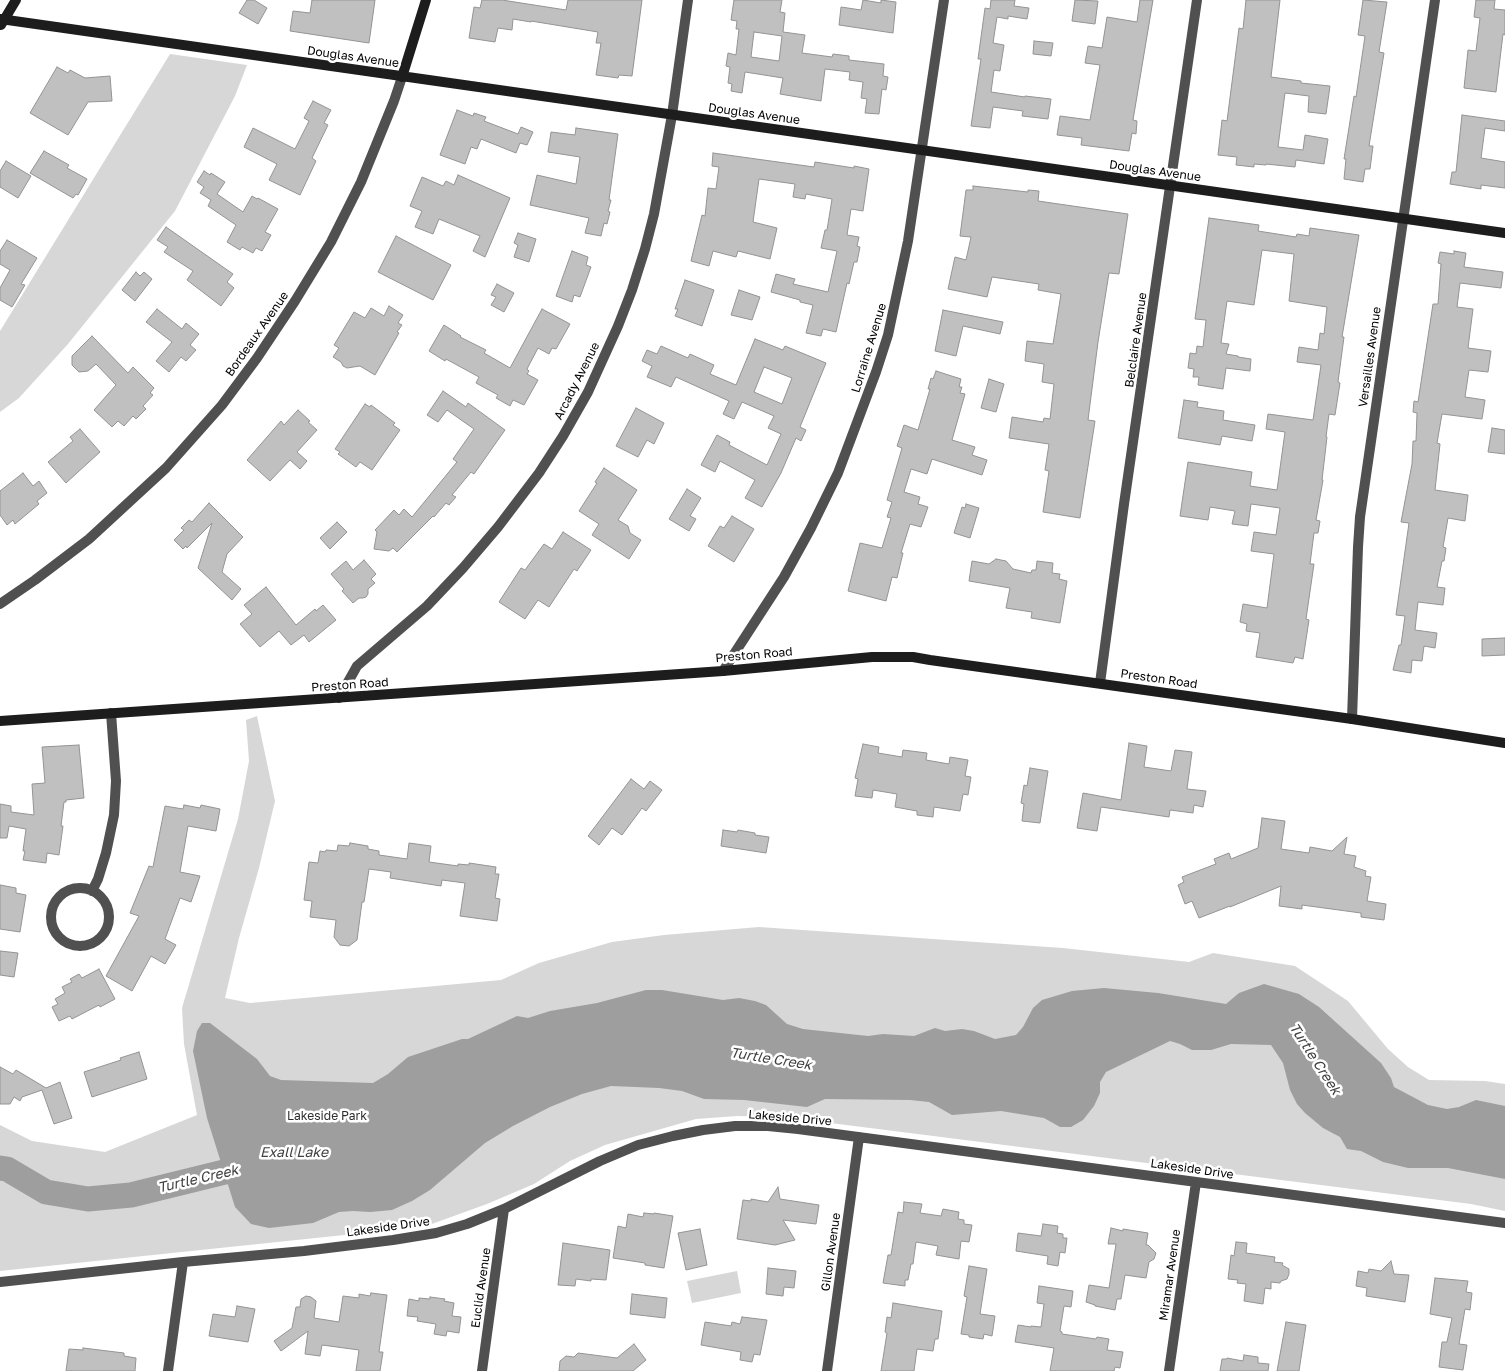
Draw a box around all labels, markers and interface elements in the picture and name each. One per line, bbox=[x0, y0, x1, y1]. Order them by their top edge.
street label: Douglas Avenue bbox=[306, 43, 400, 71]
street label: Douglas Avenue bbox=[707, 100, 801, 128]
street label: Douglas Avenue bbox=[1108, 157, 1202, 185]
street label: Bordeaux Avenue bbox=[222, 289, 292, 379]
street label: Belclaire Avenue bbox=[1122, 291, 1150, 389]
street label: Lorraine Avenue bbox=[849, 301, 889, 395]
street label: Versailles Avenue bbox=[1356, 306, 1384, 408]
street label: Arcady Avenue bbox=[551, 340, 603, 422]
street label: Preston Road bbox=[715, 644, 793, 666]
street label: Preston Road bbox=[1120, 666, 1198, 692]
street label: Preston Road bbox=[311, 675, 389, 695]
water label: Turtle Creek bbox=[1286, 1020, 1344, 1098]
water label: Turtle Creek bbox=[729, 1044, 813, 1074]
street label: Lakeside Drive bbox=[748, 1107, 832, 1129]
park label: Lakeside Park bbox=[287, 1109, 367, 1123]
water label: Exall Lake bbox=[260, 1145, 328, 1161]
street label: Lakeside Drive bbox=[1149, 1156, 1235, 1182]
water label: Turtle Creek bbox=[156, 1162, 240, 1196]
street label: Gillon Avenue bbox=[818, 1212, 844, 1292]
street label: Lakeside Drive bbox=[345, 1214, 431, 1240]
street label: Miramar Avenue bbox=[1156, 1228, 1184, 1322]
street label: Euclid Avenue bbox=[468, 1247, 494, 1329]

